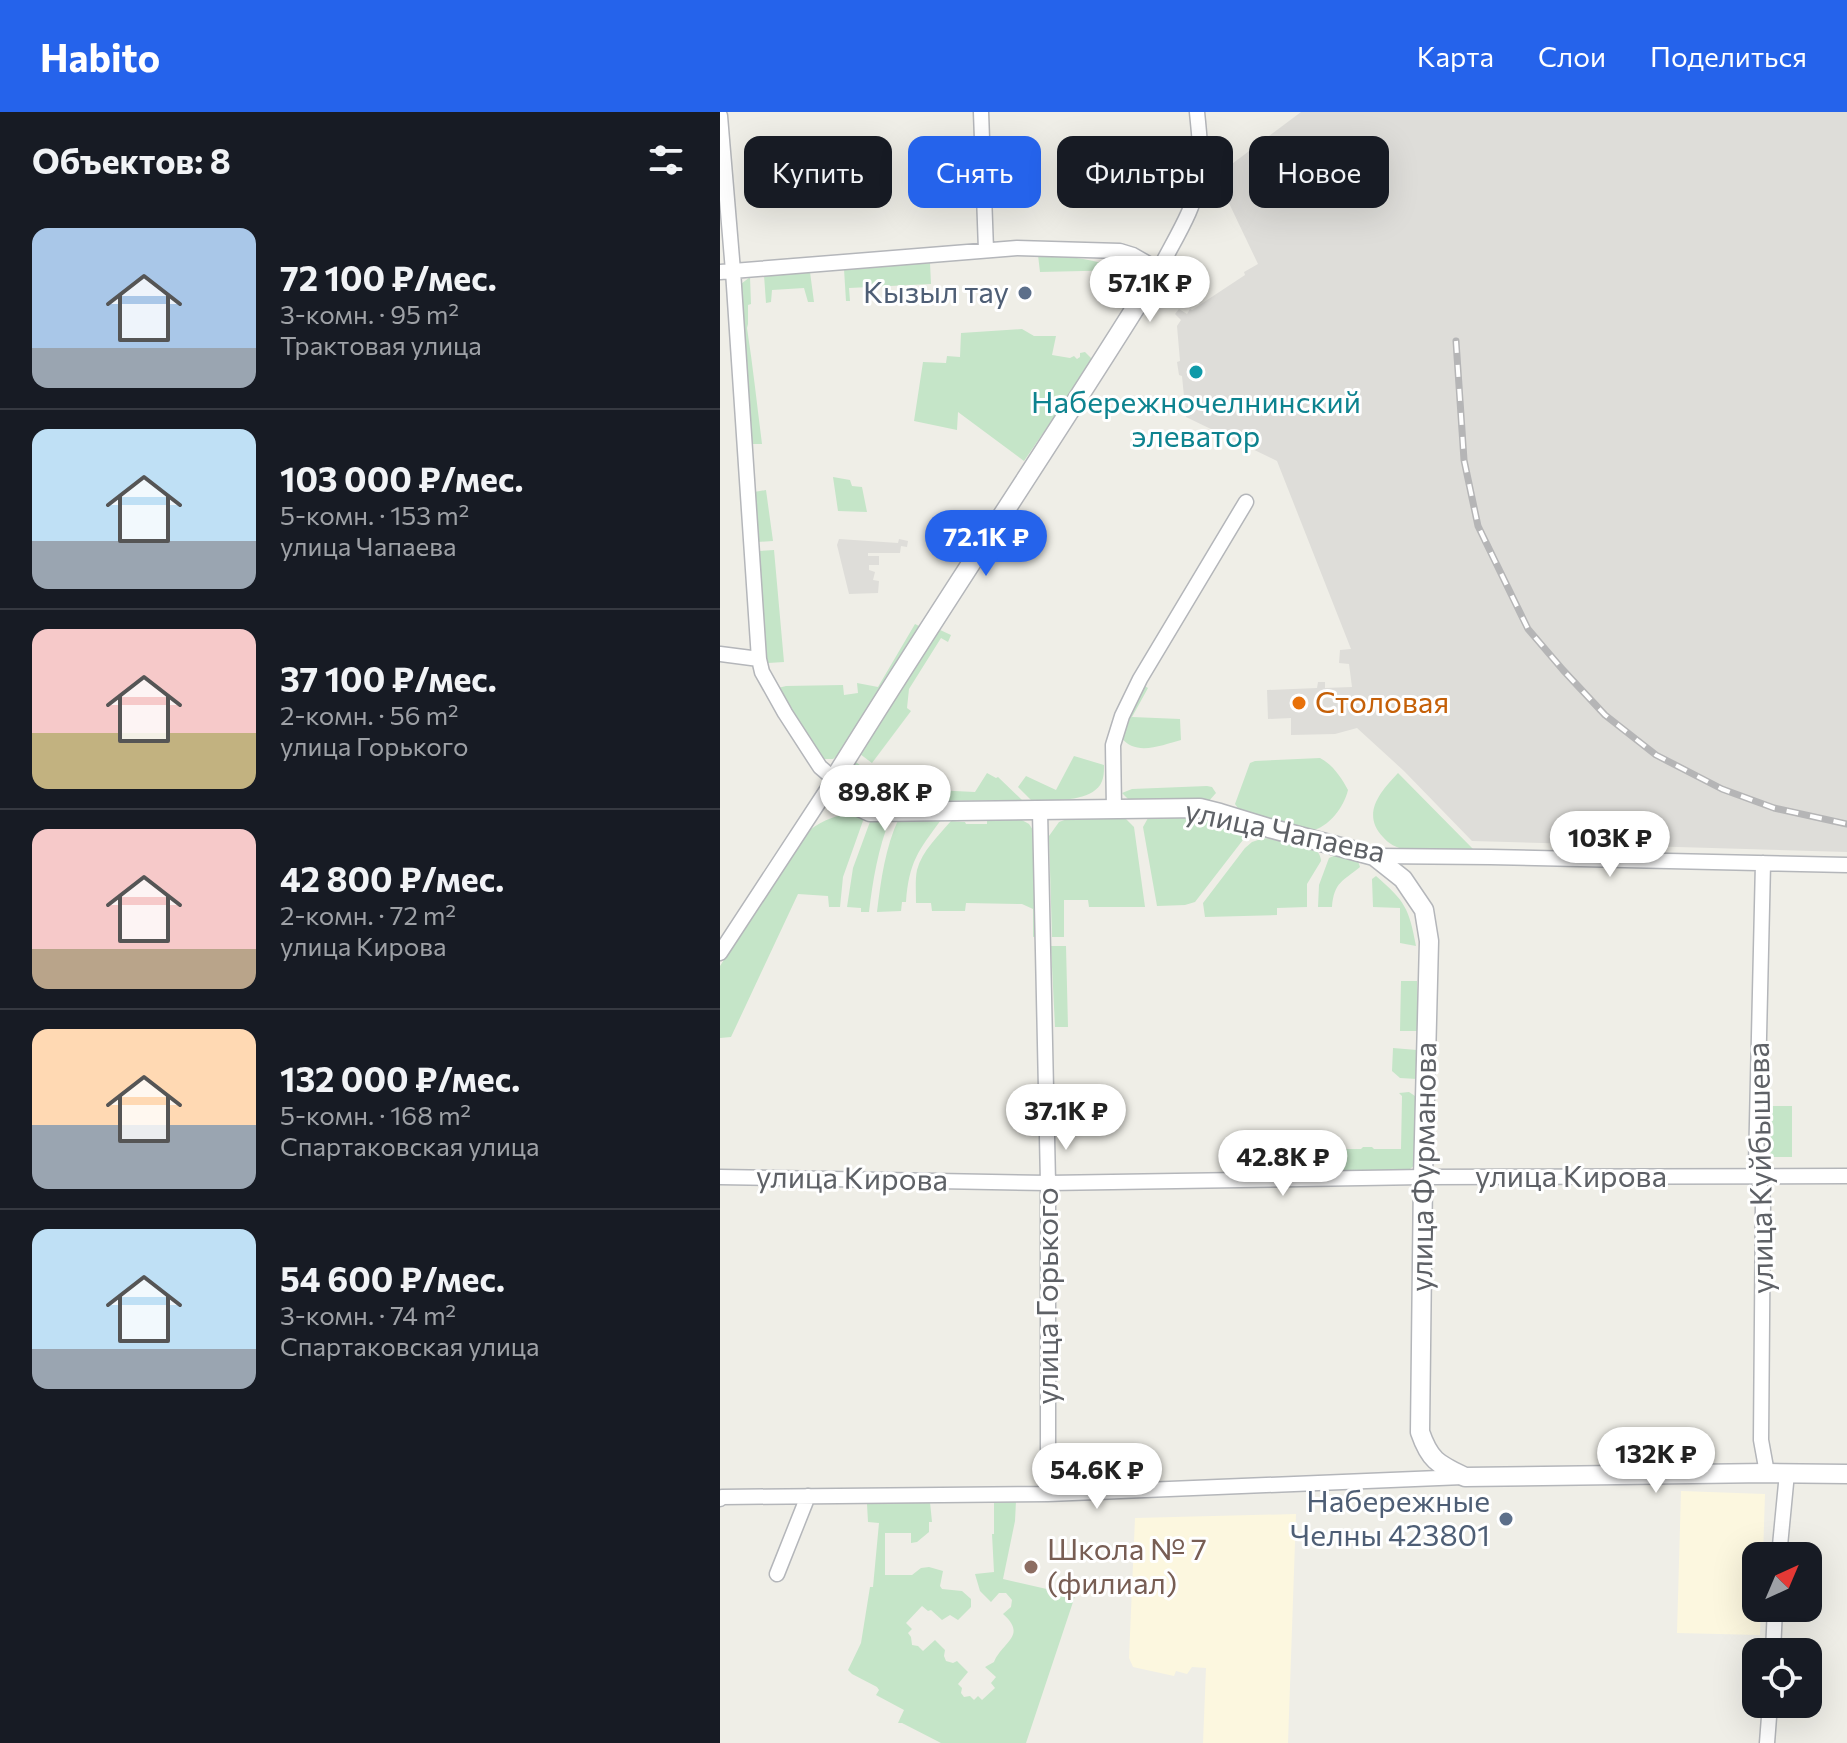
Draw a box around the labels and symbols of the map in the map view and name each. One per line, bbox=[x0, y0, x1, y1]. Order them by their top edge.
pin: 57.1K ₽ bbox=[1076, 256, 1224, 324]
place label: Кызыл тау bbox=[863, 272, 1009, 309]
marker: Кызыл тау bbox=[1016, 284, 1034, 302]
marker: Набережночелнинский элеватор bbox=[1187, 363, 1205, 381]
place label: Набережночелнинский элеватор bbox=[1031, 382, 1361, 453]
pin: 72.1K ₽ bbox=[912, 510, 1060, 578]
place label: Столовая bbox=[1315, 682, 1449, 719]
marker: Столовая bbox=[1290, 694, 1308, 712]
pin: 89.8K ₽ bbox=[811, 765, 959, 833]
street label: улица Чапаева bbox=[1182, 790, 1389, 869]
pin: 103K ₽ bbox=[1545, 811, 1675, 879]
street label: улица Фурманова bbox=[1401, 1042, 1442, 1292]
street label: улица Куйбышева bbox=[1738, 1042, 1779, 1294]
pin: 37.1K ₽ bbox=[992, 1084, 1140, 1152]
pin: 42.8K ₽ bbox=[1209, 1130, 1357, 1198]
street label: улица Кирова bbox=[756, 1156, 948, 1197]
street label: улица Кирова bbox=[1475, 1156, 1667, 1193]
street label: улица Горького bbox=[1027, 1187, 1064, 1405]
pin: 132K ₽ bbox=[1591, 1427, 1721, 1495]
pin: 54.6K ₽ bbox=[1023, 1443, 1171, 1511]
place label: Набережные Челны 423801 bbox=[1290, 1481, 1490, 1552]
marker: Набережные Челны 423801 bbox=[1497, 1510, 1515, 1528]
place label: Школа № 7 (филиал) bbox=[1047, 1529, 1207, 1600]
north arrow bbox=[1742, 1542, 1822, 1622]
marker: Школа № 7 (филиал) bbox=[1022, 1558, 1040, 1576]

